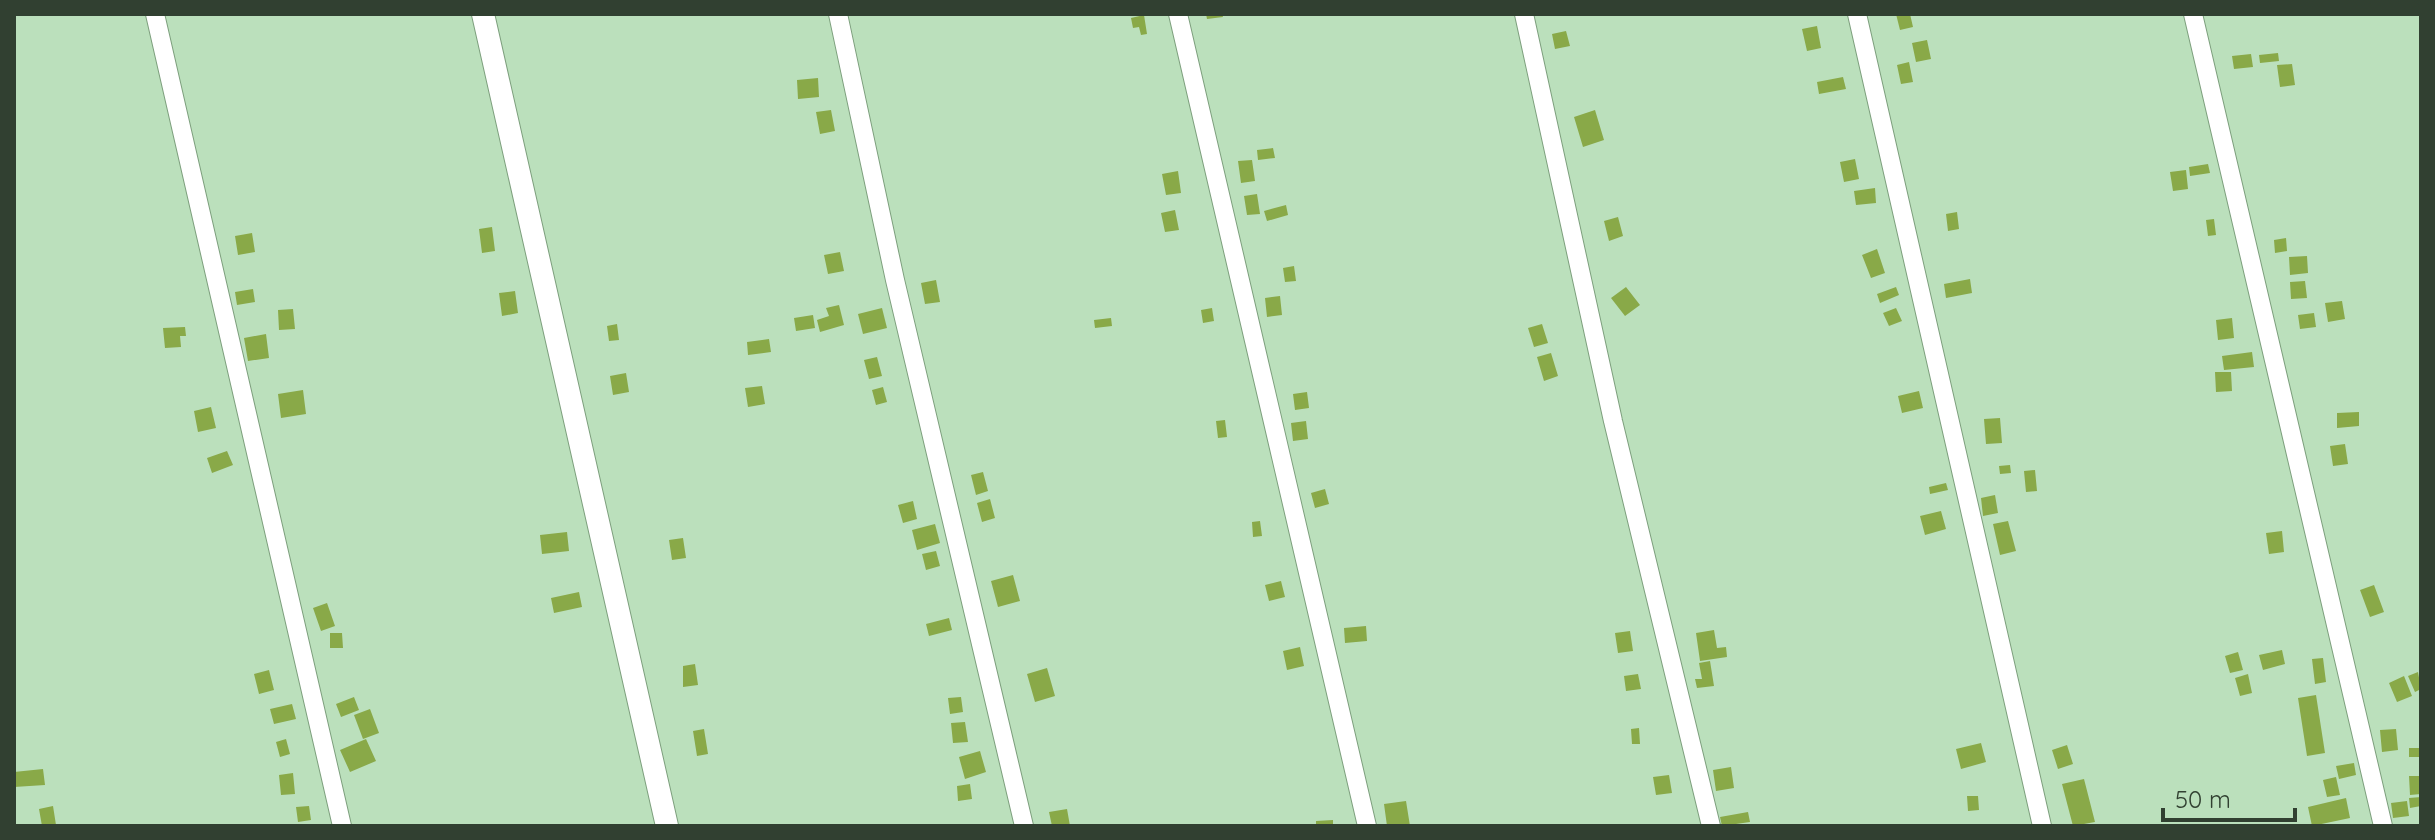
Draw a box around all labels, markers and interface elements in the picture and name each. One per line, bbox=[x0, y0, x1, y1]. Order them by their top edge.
scale bar bbox=[2163, 772, 2295, 822]
text: 50 m bbox=[2175, 784, 2231, 814]

